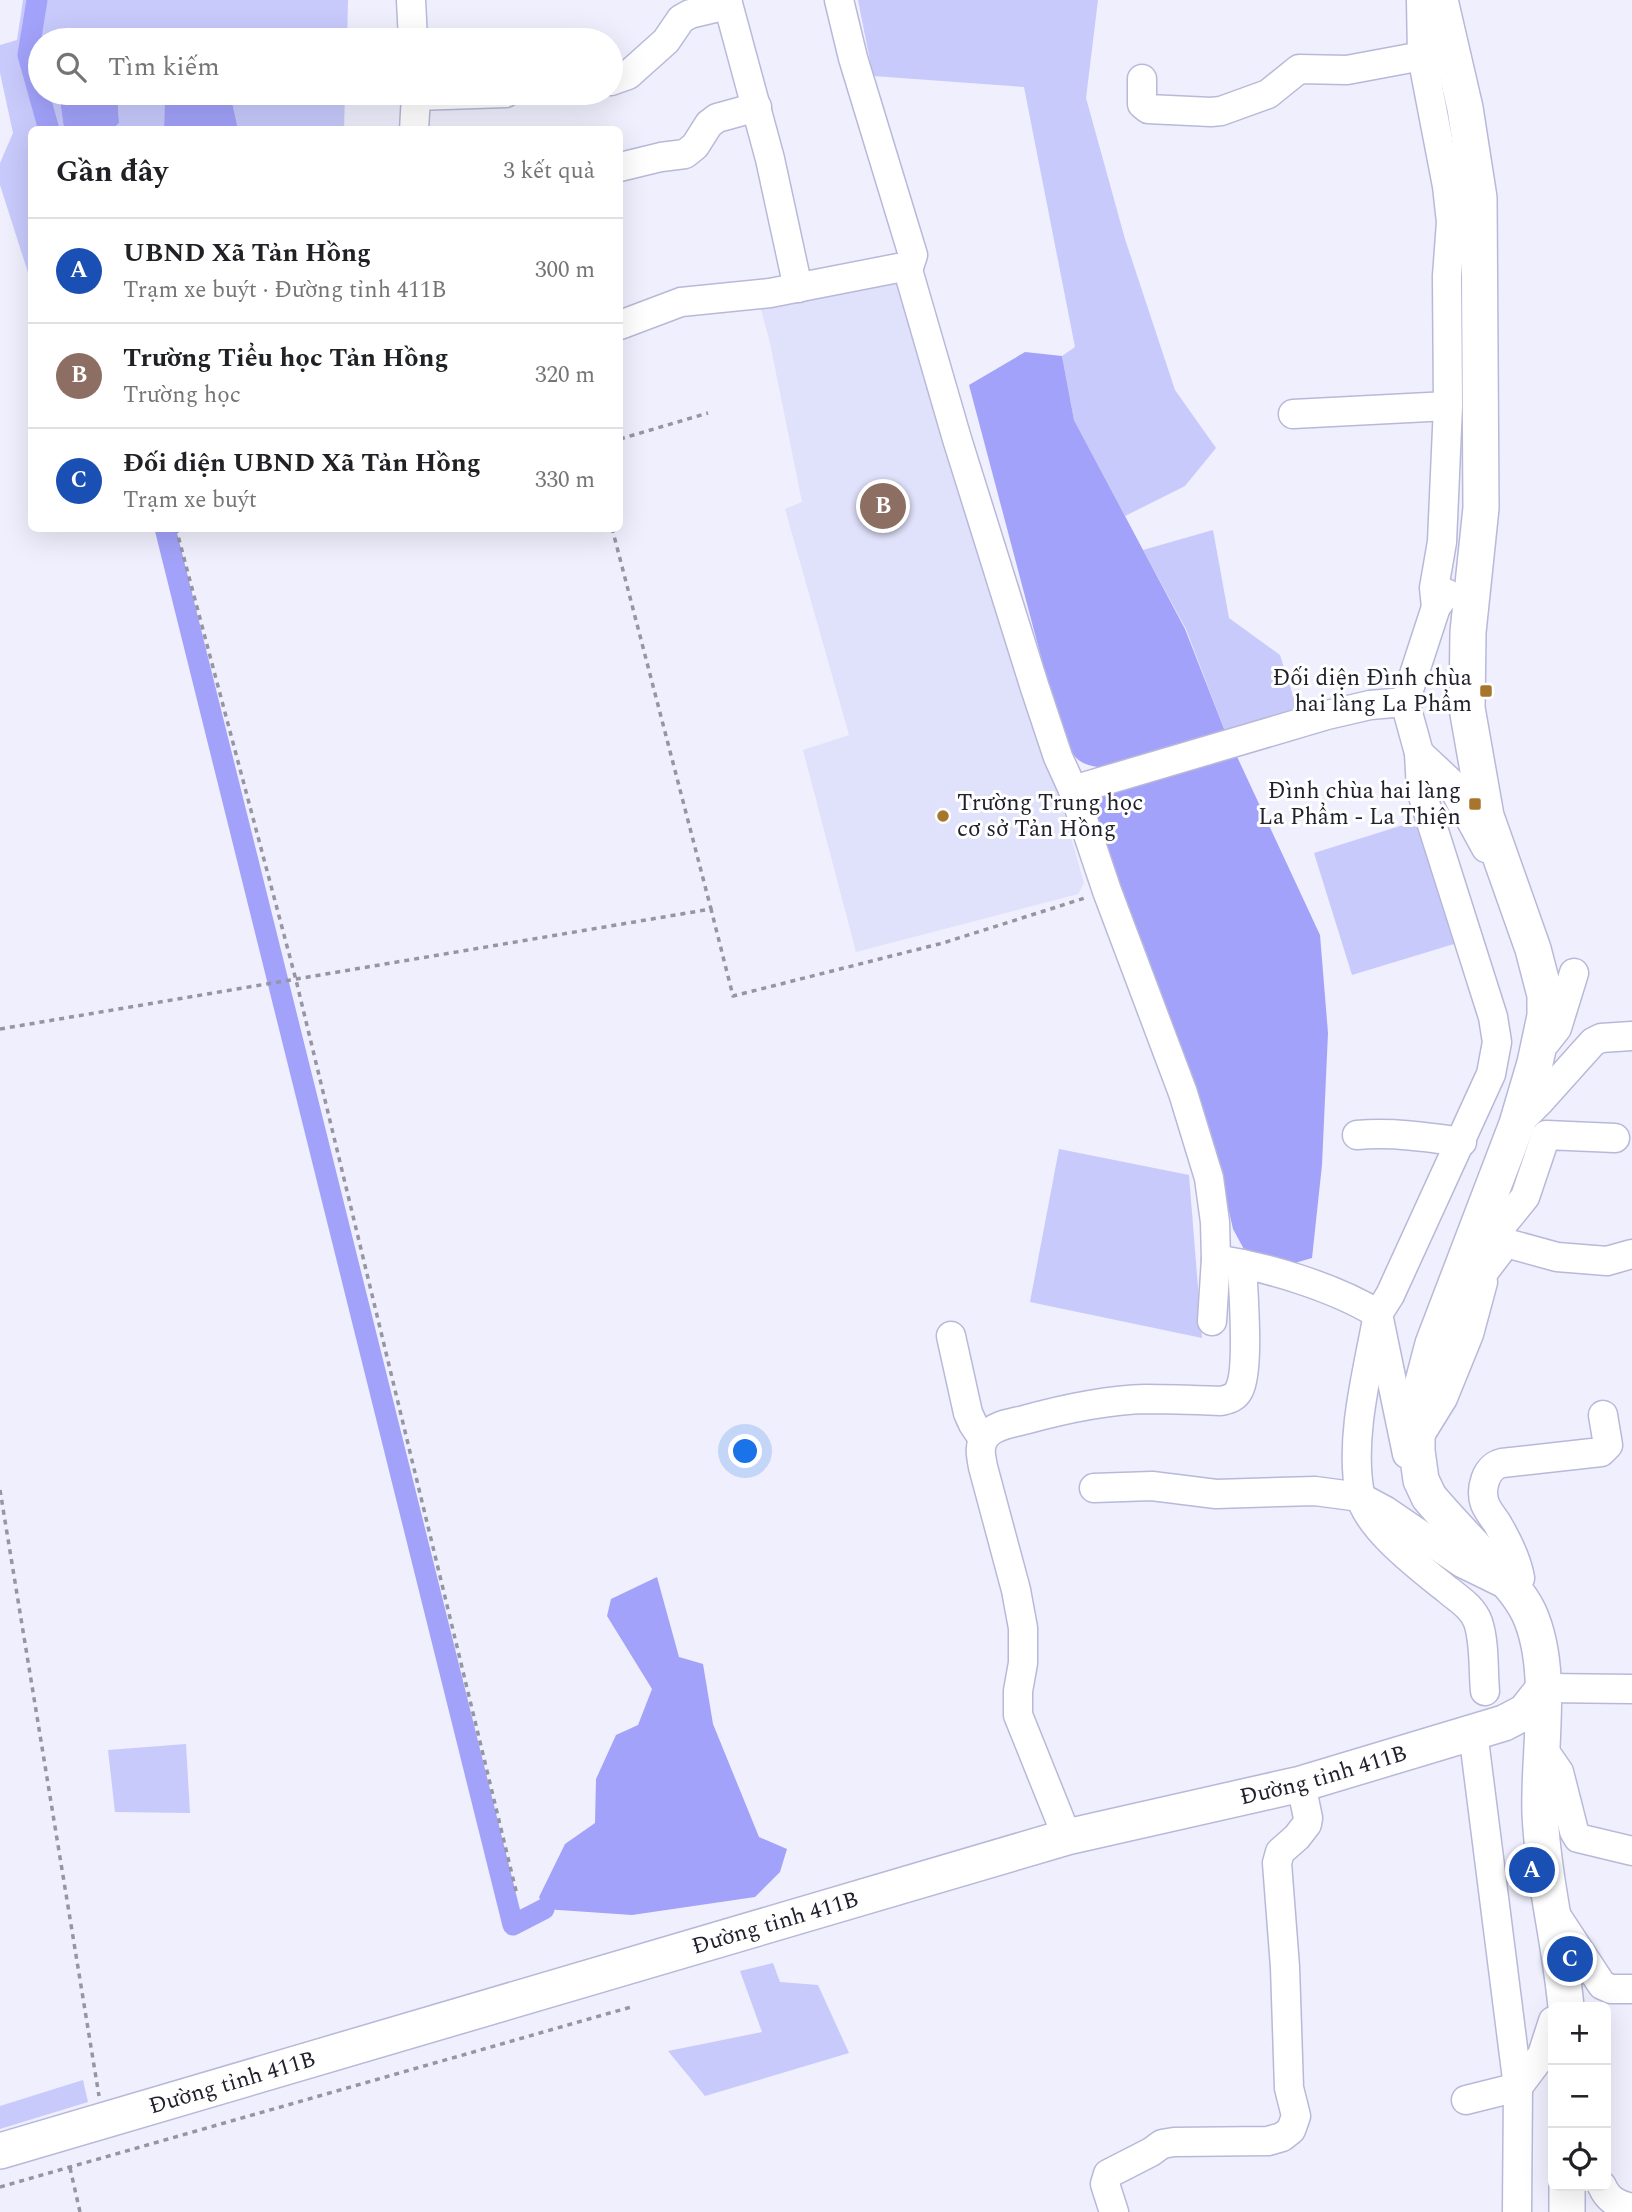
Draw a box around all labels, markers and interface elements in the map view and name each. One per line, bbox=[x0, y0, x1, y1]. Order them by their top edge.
search box bbox=[28, 28, 623, 105]
text: Tìm kiếm bbox=[108, 47, 220, 87]
icon: search bbox=[52, 48, 90, 86]
text: Gần đây bbox=[56, 149, 168, 195]
text: 3 kết quả bbox=[503, 154, 595, 189]
text: UBND Xã Tản Hồng bbox=[123, 233, 371, 273]
text: A bbox=[70, 253, 88, 288]
text: 300 m bbox=[535, 253, 595, 288]
text: Trạm xe buýt · Đường tỉnh 411B bbox=[123, 273, 446, 308]
text: Trường Tiểu học Tản Hồng bbox=[123, 338, 449, 378]
text: B bbox=[71, 358, 87, 393]
text: 320 m bbox=[535, 358, 595, 393]
text: Trường học bbox=[123, 378, 241, 413]
text: Đối diện UBND Xã Tản Hồng bbox=[123, 443, 481, 483]
text: C bbox=[71, 463, 87, 498]
text: 330 m bbox=[535, 463, 595, 498]
pin: B bbox=[860, 480, 906, 532]
text: Trạm xe buýt bbox=[123, 483, 257, 518]
place label: Đối diện Đình chùa hai làng La Phẩm bbox=[1272, 661, 1472, 722]
marker: Đối diện Đình chùa hai làng La Phẩm bbox=[1478, 683, 1494, 699]
place label: Đình chùa hai làng La Phẩm - La Thiện bbox=[1258, 774, 1461, 835]
place label: Trường Trung học cơ sở Tản Hồng bbox=[957, 786, 1143, 847]
marker: Đình chùa hai làng La Phẩm - La Thiện bbox=[1467, 796, 1483, 812]
marker: Trường Trung học cơ sở Tản Hồng bbox=[935, 808, 951, 824]
your location bbox=[728, 1434, 762, 1468]
street label: Đường tỉnh 411B bbox=[1236, 1736, 1411, 1815]
pin: A bbox=[1509, 1844, 1555, 1896]
street label: Đường tỉnh 411B bbox=[688, 1882, 863, 1964]
pin: C bbox=[1547, 1933, 1593, 1985]
map controls bbox=[1548, 2002, 1611, 2191]
button: + bbox=[1548, 2002, 1611, 2065]
street label: Đường tỉnh 411B bbox=[145, 2042, 320, 2124]
button: − bbox=[1548, 2065, 1611, 2128]
button: locate bbox=[1548, 2128, 1611, 2191]

